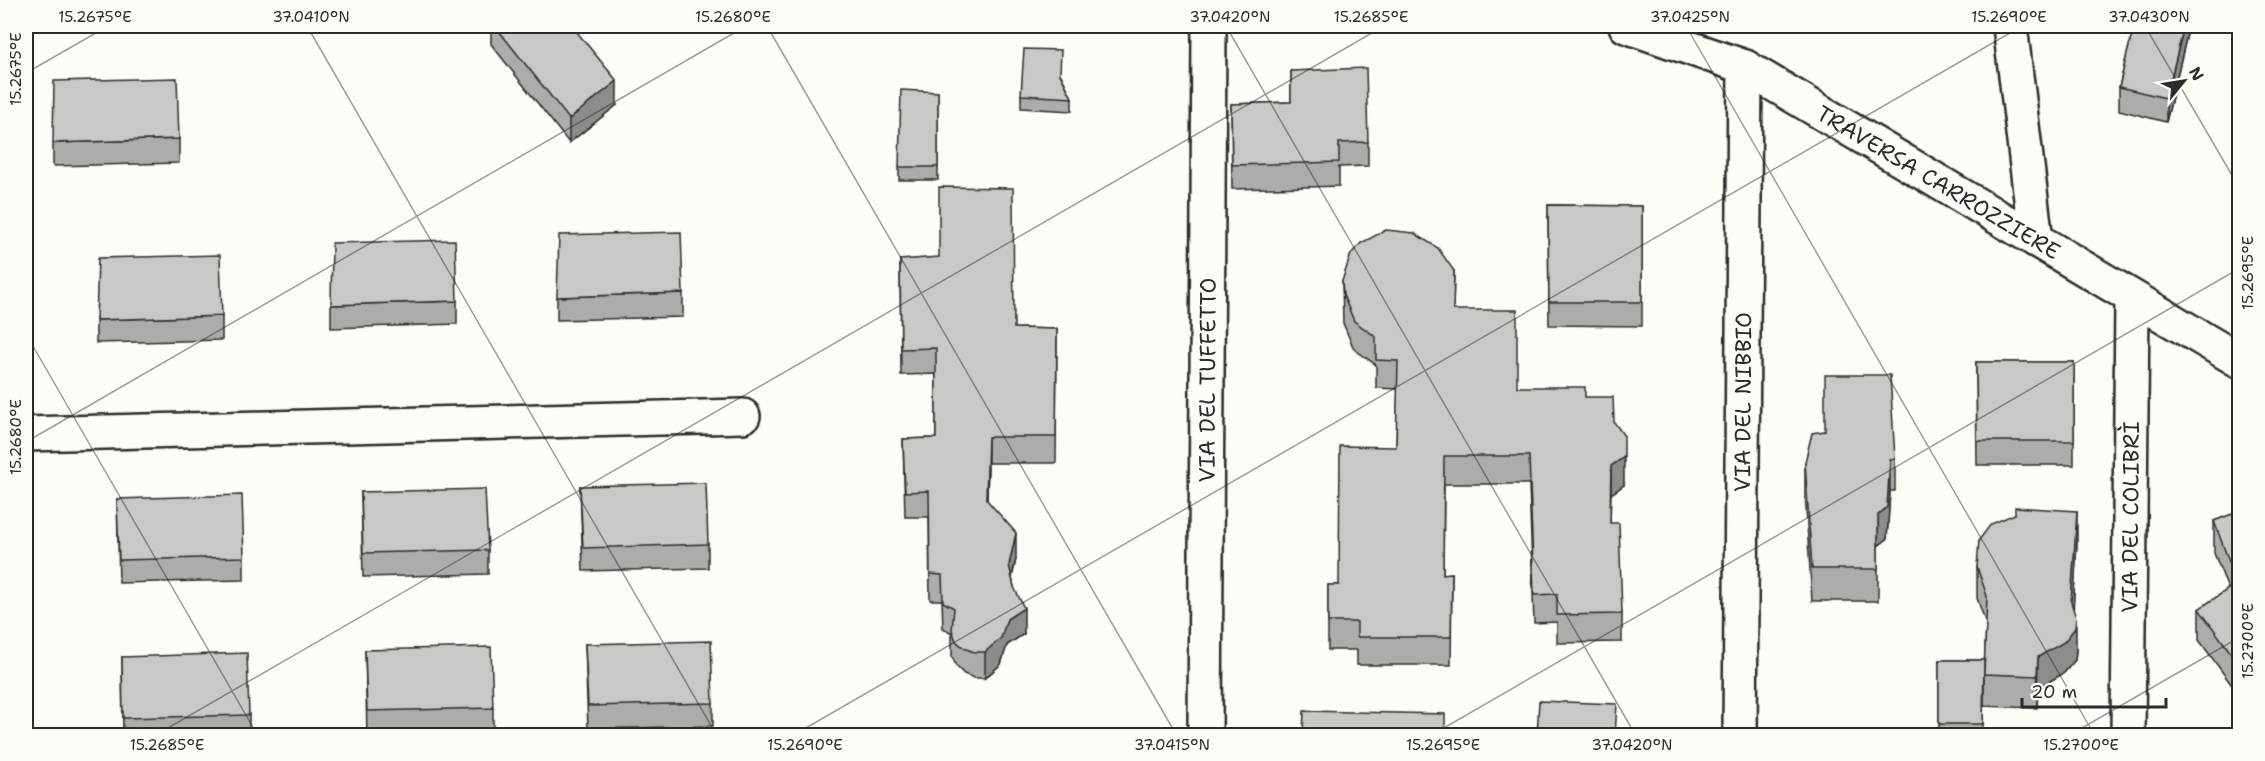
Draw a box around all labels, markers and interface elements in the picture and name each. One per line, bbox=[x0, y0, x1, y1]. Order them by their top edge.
text: 15.2675°E bbox=[58, 7, 132, 27]
text: 37.0410°N bbox=[272, 7, 350, 27]
text: 15.2680°E bbox=[695, 7, 771, 27]
text: 37.0420°N bbox=[1189, 7, 1271, 27]
text: 15.2685°E bbox=[1334, 7, 1408, 27]
text: 37.0425°N bbox=[1650, 7, 1730, 27]
text: 15.2690°E bbox=[1971, 7, 2047, 27]
text: 37.0430°N bbox=[2108, 7, 2190, 27]
text: 15.2675°E bbox=[6, 32, 26, 106]
north arrow bbox=[2154, 51, 2214, 111]
text: N bbox=[2184, 63, 2209, 84]
street label: TRAVERSA CARROZZIERE bbox=[1811, 98, 2066, 266]
text: 15.2695°E bbox=[2238, 236, 2258, 310]
street label: VIA DEL TUFFETTO bbox=[1192, 278, 1222, 482]
street label: VIA DEL NIBBIO bbox=[1727, 312, 1758, 492]
text: 15.2680°E bbox=[6, 399, 26, 475]
street label: VIA DEL COLIBRÌ bbox=[2115, 421, 2145, 613]
text: 15.2700°E bbox=[2238, 603, 2258, 679]
scale bar bbox=[2022, 671, 2166, 709]
text: 20 m bbox=[2031, 680, 2077, 704]
text: 15.2685°E bbox=[130, 735, 204, 755]
text: 15.2690°E bbox=[767, 735, 843, 755]
text: 37.0415°N bbox=[1134, 735, 1210, 755]
text: 15.2695°E bbox=[1406, 735, 1480, 755]
text: 37.0420°N bbox=[1591, 735, 1673, 755]
text: 15.2700°E bbox=[2043, 735, 2119, 755]

